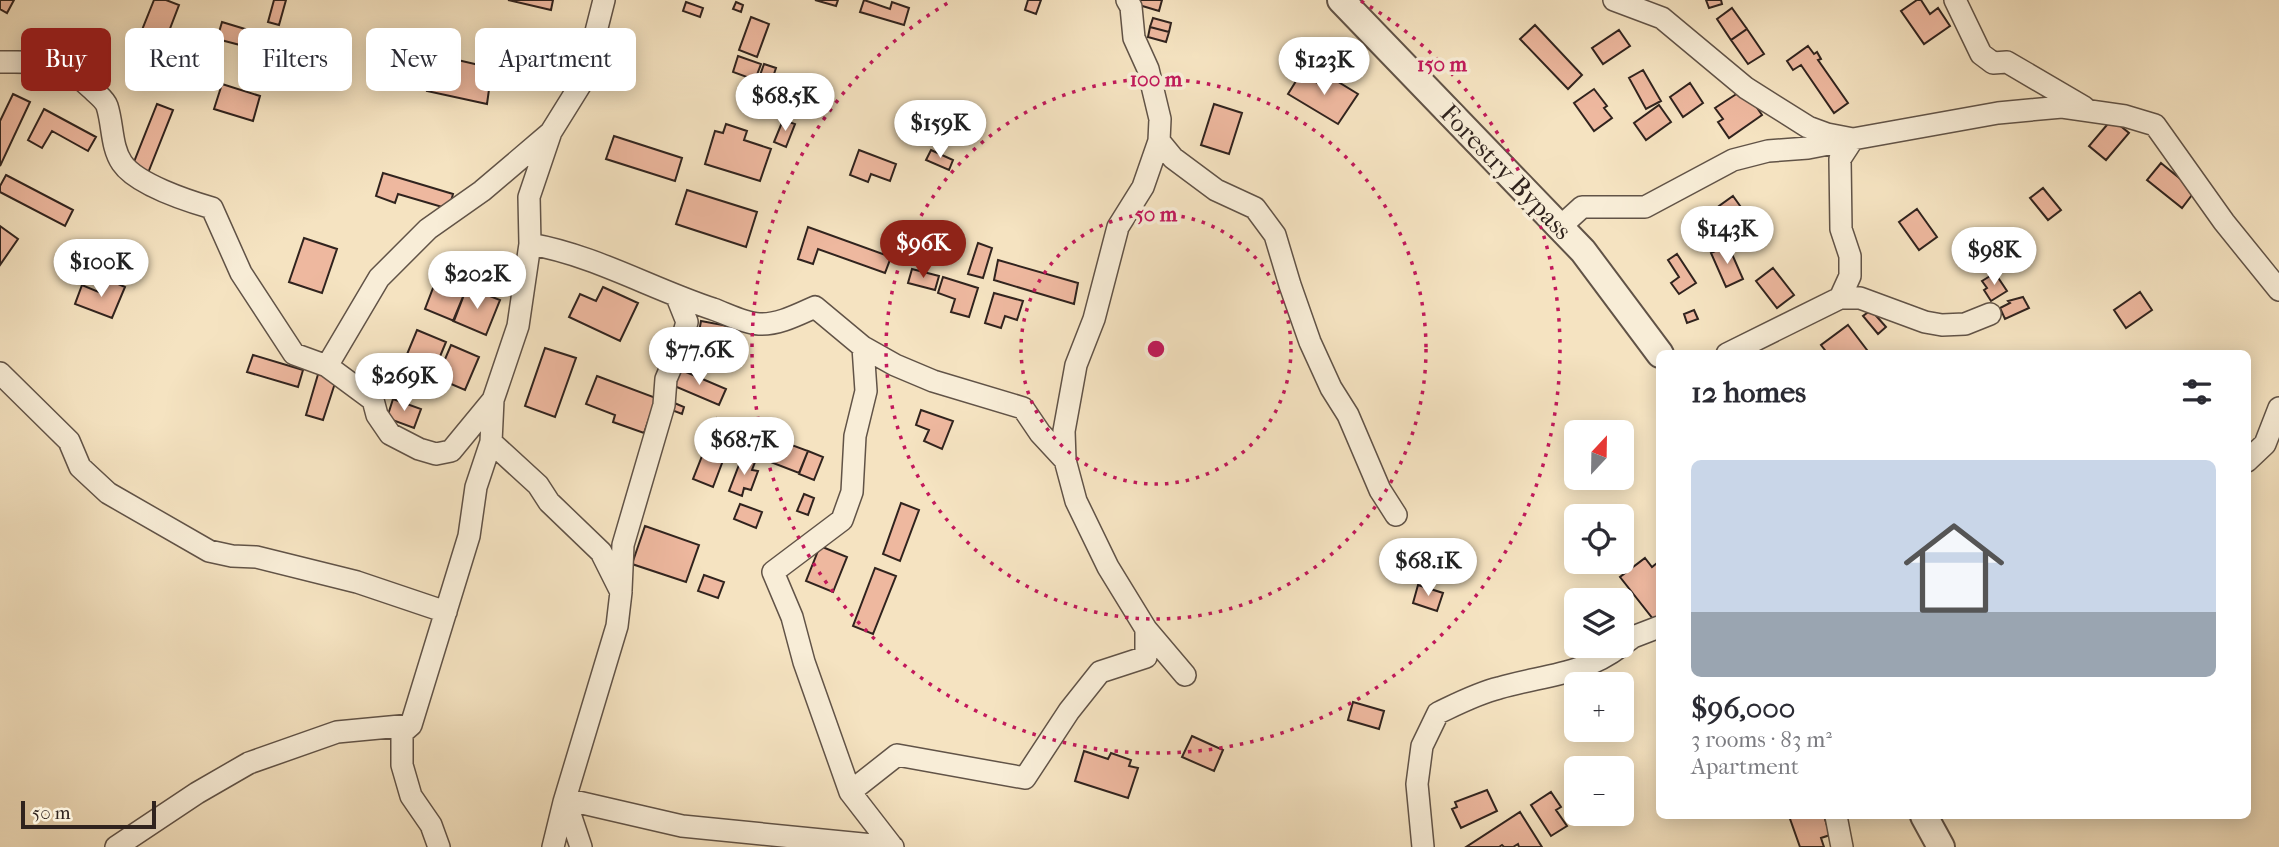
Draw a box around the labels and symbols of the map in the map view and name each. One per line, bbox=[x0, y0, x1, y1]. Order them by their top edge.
pin: $123K bbox=[1275, 38, 1373, 97]
text: 150 m bbox=[1417, 52, 1468, 76]
text: 100 m bbox=[1130, 67, 1183, 91]
pin: $68.5K bbox=[728, 74, 842, 133]
street label: Forestry Bypass bbox=[1434, 98, 1578, 246]
pin: $159K bbox=[891, 100, 989, 160]
text: 50 m bbox=[1135, 202, 1178, 226]
pin: $143K bbox=[1678, 206, 1776, 266]
pin: $96K bbox=[882, 220, 964, 280]
pin: $98K bbox=[1953, 228, 2035, 287]
pin: $100K bbox=[52, 240, 150, 299]
pin: $202K bbox=[428, 252, 526, 311]
pin: $77.6K bbox=[642, 328, 756, 387]
centre of rings bbox=[1144, 337, 1168, 361]
pin: $269K bbox=[355, 354, 453, 413]
pin: $68.7K bbox=[687, 418, 801, 477]
north arrow bbox=[1564, 420, 1634, 490]
pin: $68.1K bbox=[1371, 538, 1485, 598]
scale bar bbox=[21, 798, 156, 830]

